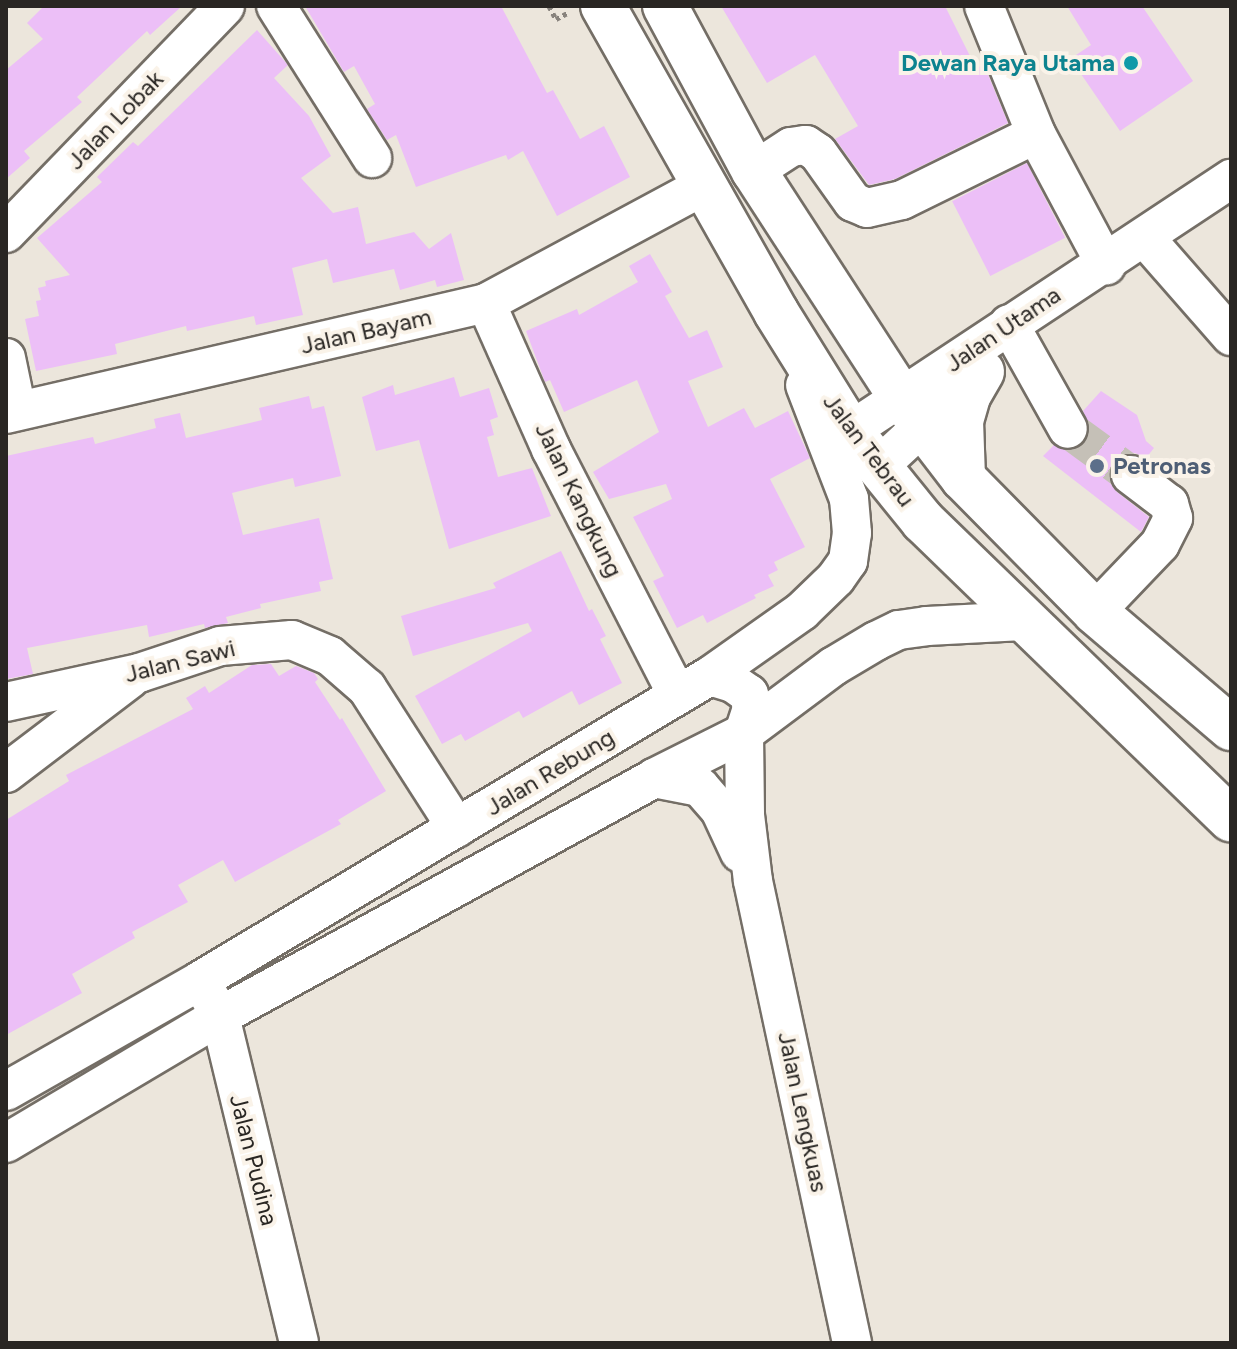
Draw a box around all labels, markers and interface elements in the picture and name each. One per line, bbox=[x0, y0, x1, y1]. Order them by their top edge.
place label: Dewan Raya Utama bbox=[901, 49, 1115, 77]
marker: Dewan Raya Utama bbox=[1122, 54, 1140, 72]
street label: Jalan Lobak bbox=[61, 65, 169, 175]
street label: Jalan Utama bbox=[940, 280, 1066, 378]
street label: Jalan Bayam bbox=[298, 302, 434, 360]
street label: Jalan Tebrau bbox=[817, 388, 921, 512]
street label: Jalan Kangkung bbox=[529, 418, 629, 582]
place label: Petronas bbox=[1113, 452, 1211, 480]
marker: Petronas bbox=[1088, 457, 1106, 475]
street label: Jalan Sawi bbox=[122, 633, 238, 689]
street label: Jalan Rebung bbox=[481, 722, 619, 822]
street label: Jalan Lengkuas bbox=[772, 1029, 834, 1195]
street label: Jalan Pudina bbox=[224, 1092, 284, 1228]

